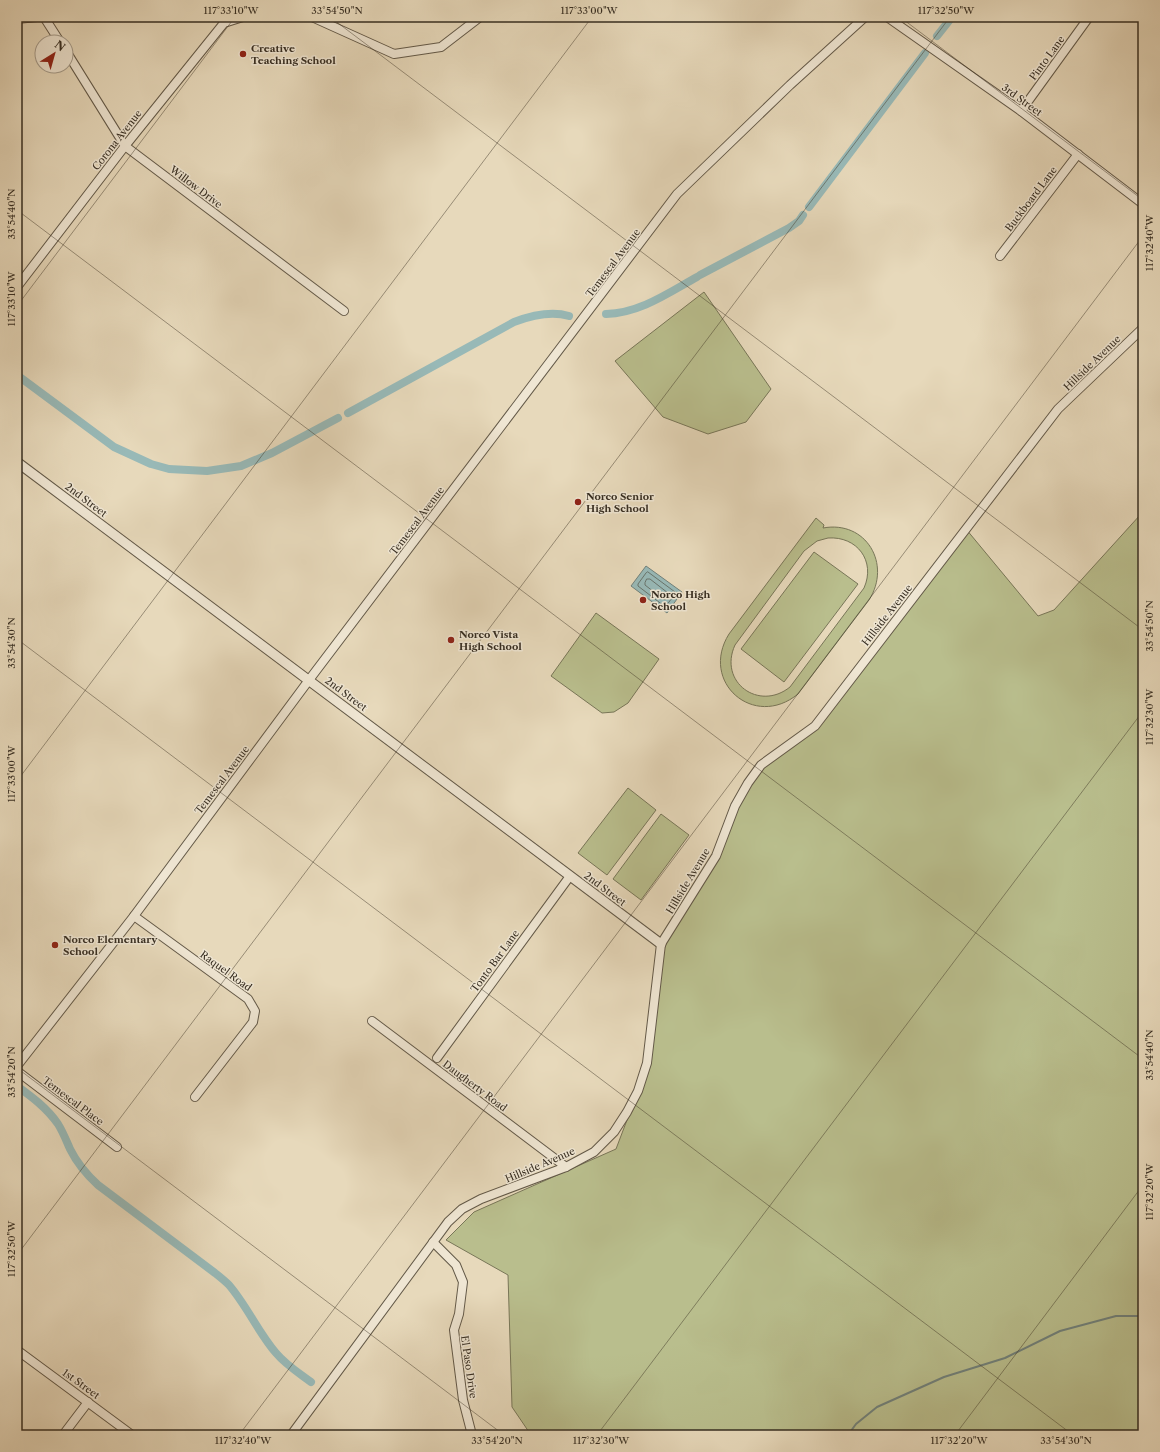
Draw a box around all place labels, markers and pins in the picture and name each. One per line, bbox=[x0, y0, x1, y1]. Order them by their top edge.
place label: Creative Teaching School bbox=[251, 42, 336, 67]
marker: Creative Teaching School bbox=[238, 49, 248, 59]
place label: Norco Senior High School bbox=[586, 490, 654, 515]
marker: Norco Senior High School bbox=[573, 497, 583, 507]
place label: Norco High School bbox=[651, 588, 710, 613]
marker: Norco High School bbox=[638, 595, 648, 605]
place label: Norco Vista High School bbox=[459, 628, 522, 653]
marker: Norco Vista High School bbox=[446, 635, 456, 645]
place label: Norco Elementary School bbox=[63, 933, 158, 958]
marker: Norco Elementary School bbox=[50, 940, 60, 950]

